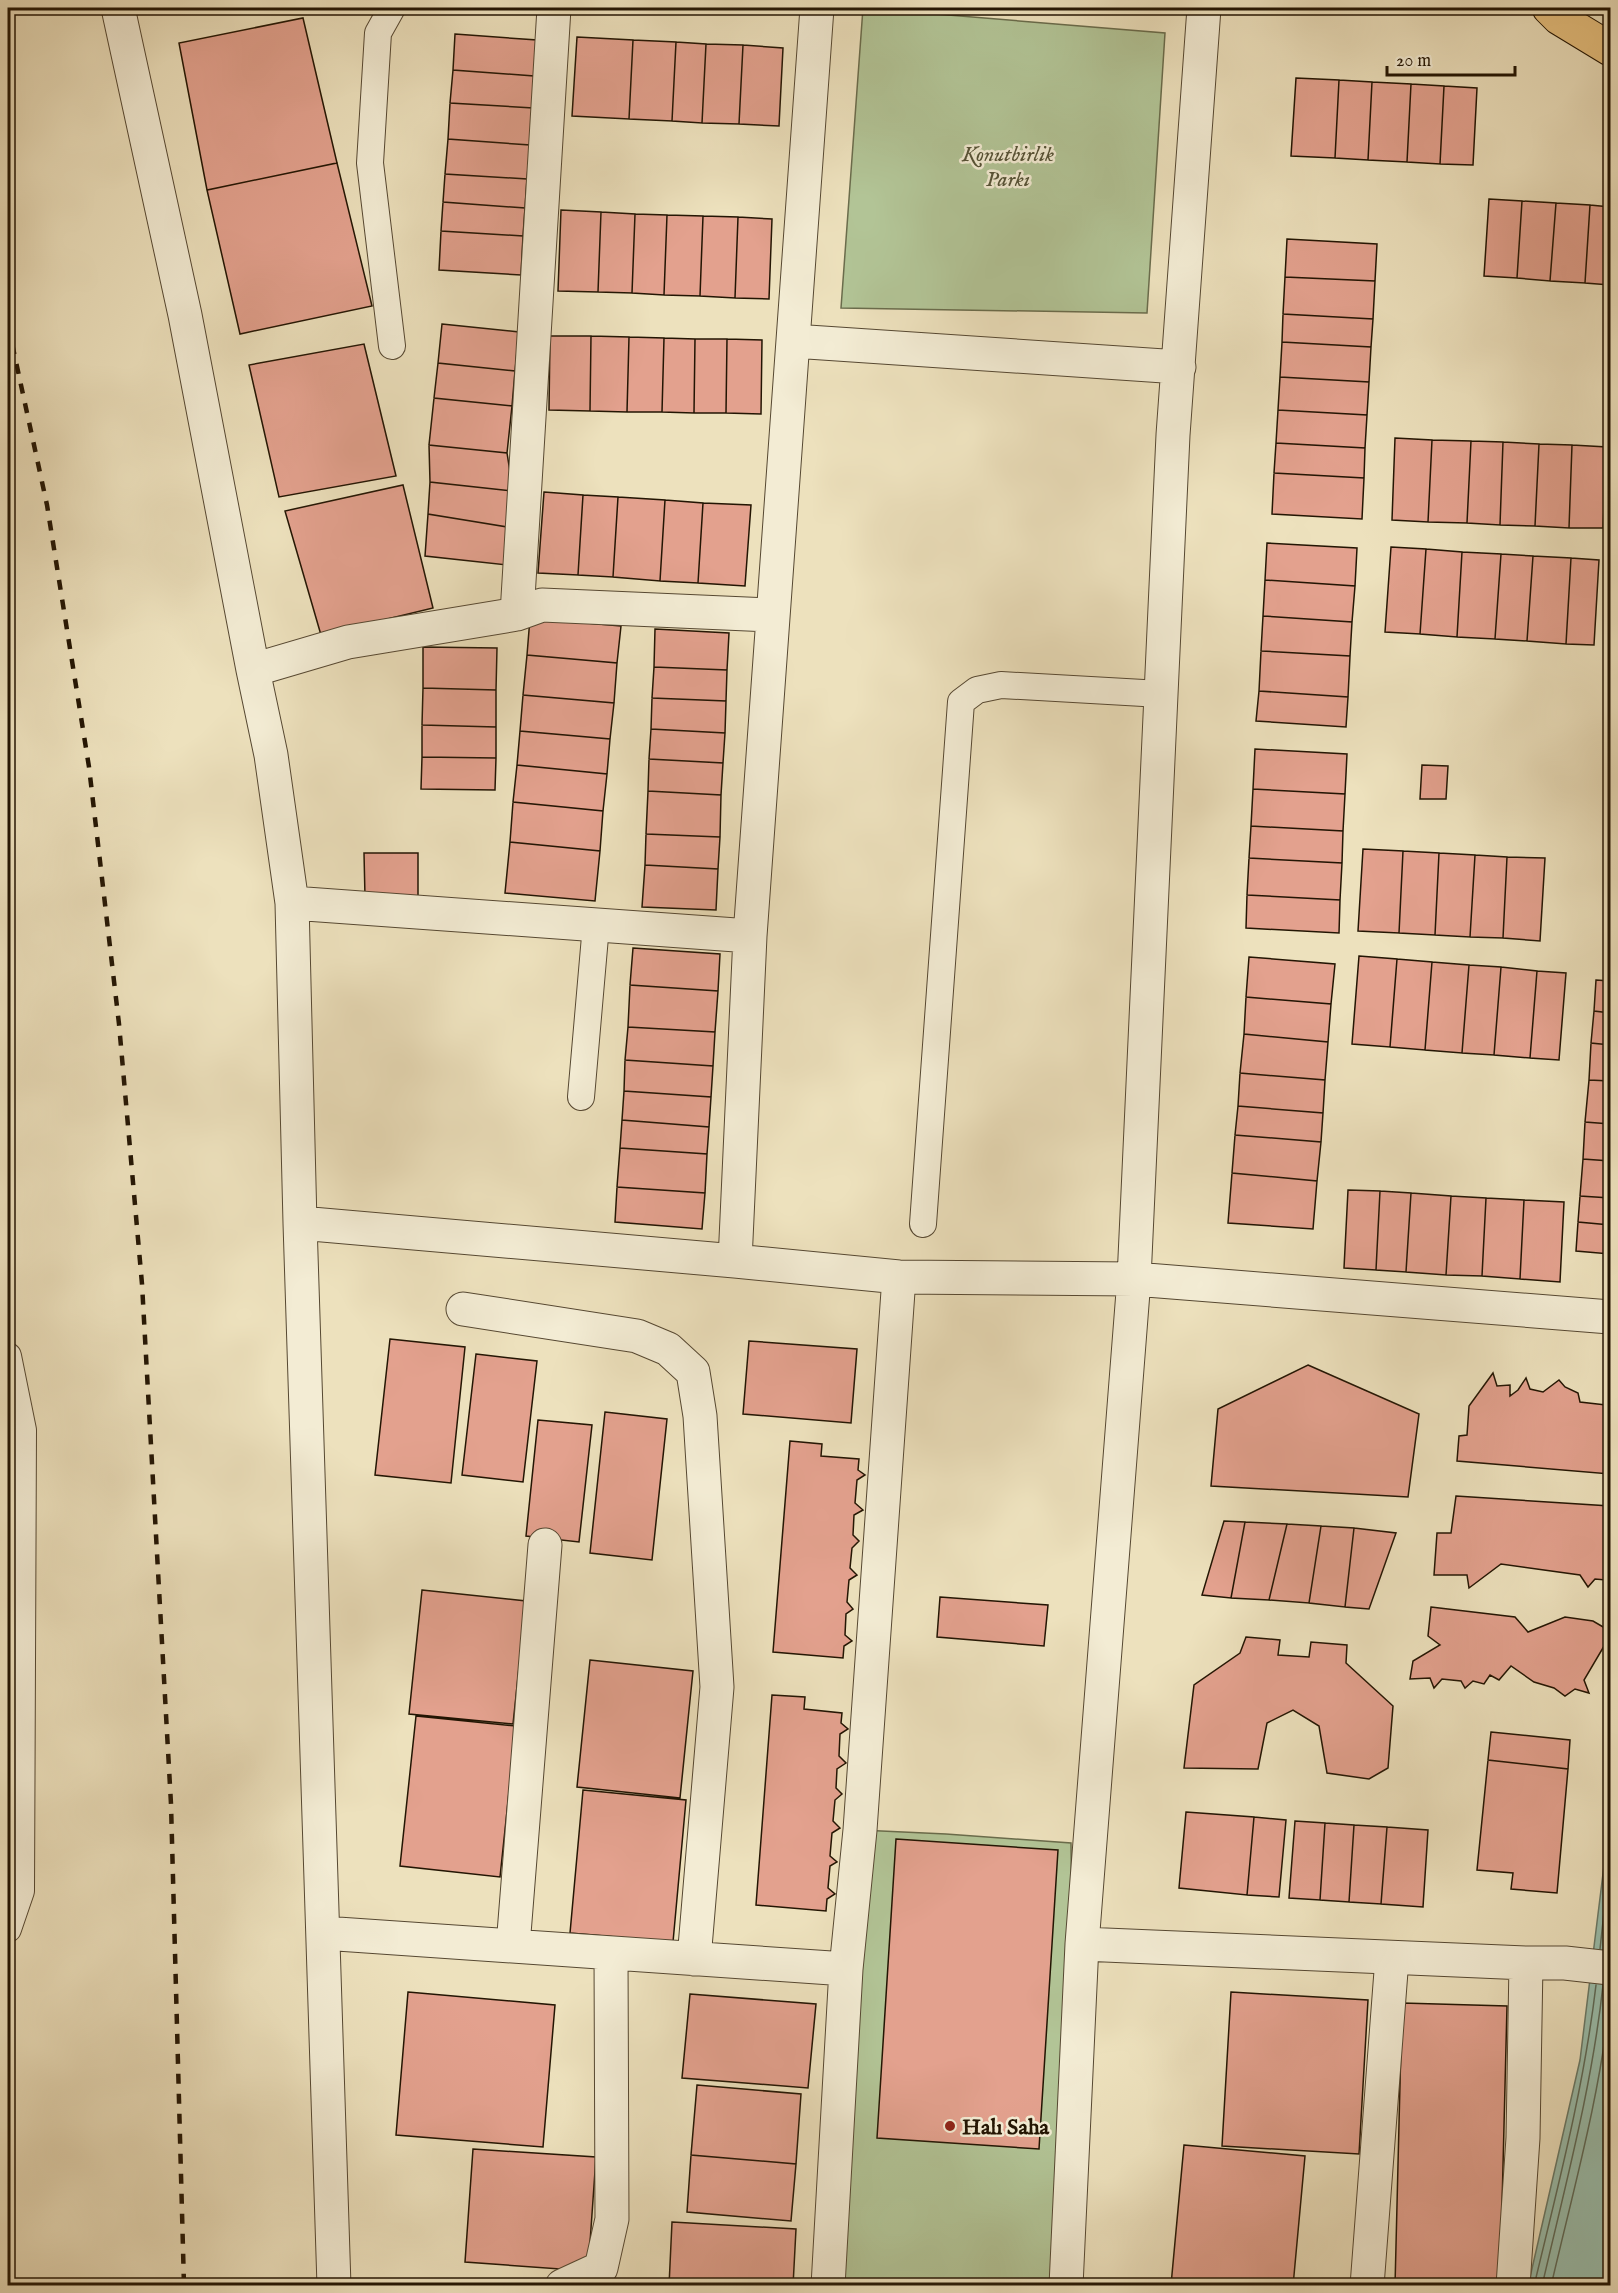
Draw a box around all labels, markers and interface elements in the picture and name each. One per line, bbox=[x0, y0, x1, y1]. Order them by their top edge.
scale bar bbox=[1387, 39, 1514, 77]
text: 20 m bbox=[1396, 50, 1431, 73]
park label: Konutbirlik Parkı bbox=[961, 141, 1054, 194]
place label: Halı Saha bbox=[962, 2114, 1050, 2142]
marker: Halı Saha bbox=[943, 2119, 957, 2133]

